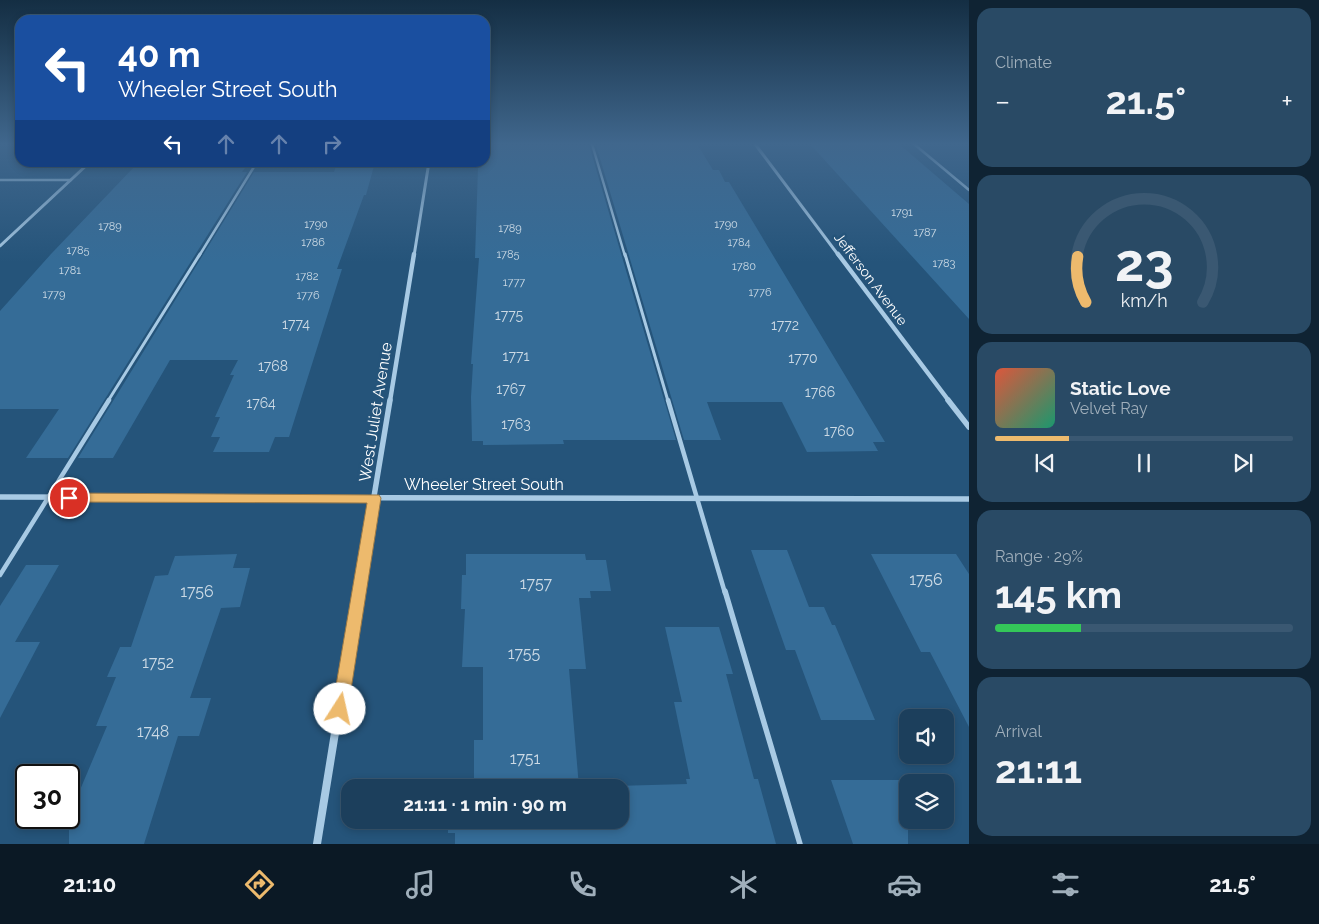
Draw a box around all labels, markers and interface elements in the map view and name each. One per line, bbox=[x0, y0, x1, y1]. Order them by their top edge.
text: 40 m bbox=[118, 34, 200, 75]
icon: left bbox=[35, 35, 100, 100]
text: Climate bbox=[995, 53, 1052, 72]
text: Wheeler Street South bbox=[118, 76, 338, 102]
text: 21.5° bbox=[1105, 78, 1186, 123]
text: − bbox=[995, 85, 1010, 118]
text: + bbox=[1281, 85, 1293, 118]
icon: left bbox=[159, 130, 187, 158]
icon: ahead bbox=[212, 130, 240, 158]
icon: ahead bbox=[265, 130, 293, 158]
icon: right bbox=[318, 130, 346, 158]
house number: 1791 bbox=[891, 206, 913, 219]
house number: 1790 bbox=[304, 218, 328, 231]
house number: 1790 bbox=[714, 218, 738, 231]
house number: 1789 bbox=[98, 220, 122, 233]
house number: 1789 bbox=[498, 222, 522, 235]
house number: 1787 bbox=[914, 226, 937, 239]
street label: Jefferson Avenue bbox=[831, 230, 911, 328]
text: 23 bbox=[1115, 232, 1173, 293]
house number: 1786 bbox=[301, 236, 325, 249]
house number: 1784 bbox=[727, 236, 751, 249]
house number: 1785 bbox=[66, 244, 90, 257]
house number: 1785 bbox=[496, 248, 520, 261]
house number: 1783 bbox=[933, 257, 956, 270]
house number: 1780 bbox=[732, 260, 756, 273]
house number: 1781 bbox=[59, 264, 81, 277]
house number: 1782 bbox=[296, 270, 319, 283]
house number: 1777 bbox=[503, 276, 525, 289]
house number: 1776 bbox=[748, 286, 772, 299]
house number: 1779 bbox=[43, 288, 65, 301]
house number: 1776 bbox=[296, 289, 320, 302]
text: km/h bbox=[1120, 290, 1168, 311]
house number: 1775 bbox=[495, 307, 524, 323]
house number: 1774 bbox=[282, 316, 310, 332]
house number: 1772 bbox=[771, 317, 799, 333]
street label: West Juliet Avenue bbox=[355, 341, 396, 483]
house number: 1771 bbox=[503, 348, 529, 364]
house number: 1770 bbox=[788, 350, 818, 366]
house number: 1768 bbox=[258, 358, 288, 374]
text: Static Love bbox=[1070, 377, 1171, 399]
house number: 1767 bbox=[496, 381, 526, 397]
house number: 1766 bbox=[805, 384, 835, 400]
house number: 1764 bbox=[246, 395, 276, 411]
text: Velvet Ray bbox=[1070, 399, 1148, 418]
house number: 1763 bbox=[501, 416, 531, 432]
house number: 1760 bbox=[824, 423, 854, 439]
icon: previous bbox=[1031, 449, 1059, 477]
icon: pause bbox=[1130, 449, 1158, 477]
icon: next bbox=[1229, 449, 1257, 477]
street label: Wheeler Street South bbox=[404, 475, 564, 494]
pin bbox=[48, 477, 90, 519]
icon: arrive bbox=[55, 484, 83, 512]
text: Range · 29% bbox=[995, 547, 1083, 566]
house number: 1756 bbox=[909, 570, 943, 589]
text: 145 km bbox=[995, 572, 1122, 617]
house number: 1757 bbox=[520, 574, 553, 593]
house number: 1756 bbox=[180, 582, 214, 601]
house number: 1755 bbox=[508, 644, 541, 663]
house number: 1752 bbox=[142, 653, 174, 672]
position arrow bbox=[313, 682, 365, 734]
map controls bbox=[899, 709, 954, 829]
button: sound bbox=[899, 709, 954, 764]
house number: 1748 bbox=[137, 722, 169, 741]
text: Arrival bbox=[995, 722, 1042, 741]
text: 21:11 bbox=[995, 747, 1082, 792]
house number: 1751 bbox=[510, 749, 540, 768]
speed limit sign: 30 bbox=[15, 764, 80, 829]
button: layers bbox=[899, 774, 954, 829]
text: 21:11 · 1 min · 90 m bbox=[403, 793, 567, 815]
icon: directions bbox=[242, 867, 277, 902]
icon: music bbox=[403, 867, 438, 902]
icon: phone bbox=[565, 867, 600, 902]
icon: climate bbox=[726, 867, 761, 902]
icon: car bbox=[887, 867, 922, 902]
icon: filters bbox=[1048, 867, 1083, 902]
text: 21:10 bbox=[63, 871, 116, 897]
text: 21.5° bbox=[1209, 871, 1256, 897]

